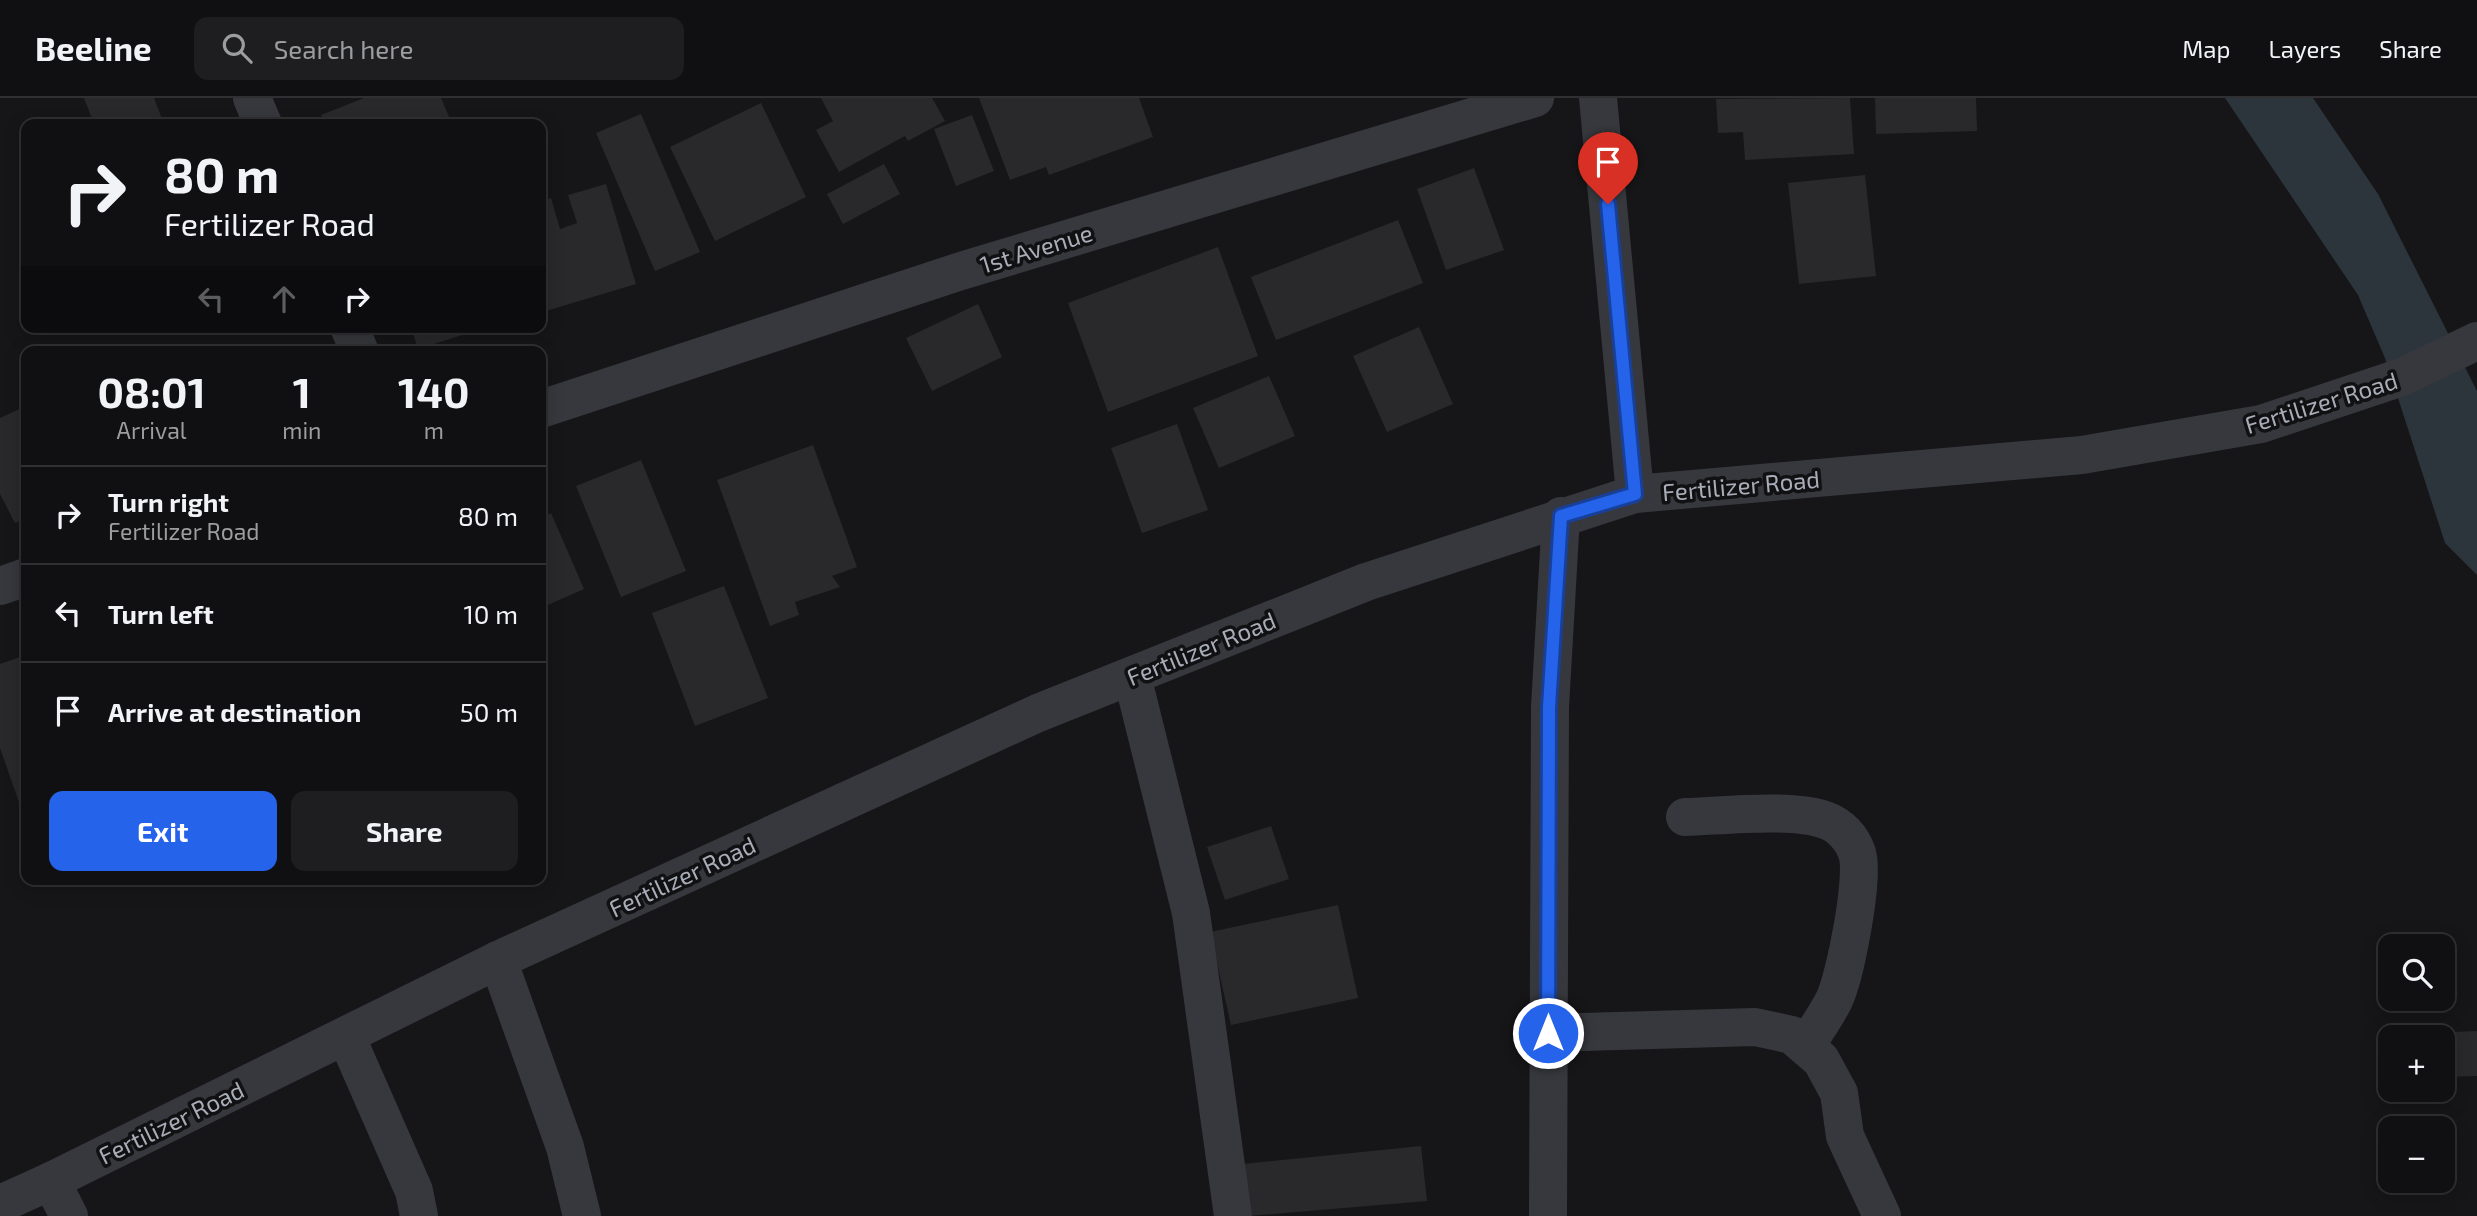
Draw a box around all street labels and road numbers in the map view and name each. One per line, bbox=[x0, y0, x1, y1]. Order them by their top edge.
street label: 1st Avenue bbox=[976, 217, 1096, 279]
street label: Fertilizer Road bbox=[2241, 365, 2401, 439]
street label: Fertilizer Road bbox=[1661, 464, 1821, 506]
street label: Fertilizer Road bbox=[1122, 605, 1280, 691]
street label: Fertilizer Road bbox=[604, 829, 760, 923]
street label: Fertilizer Road bbox=[94, 1074, 248, 1170]

